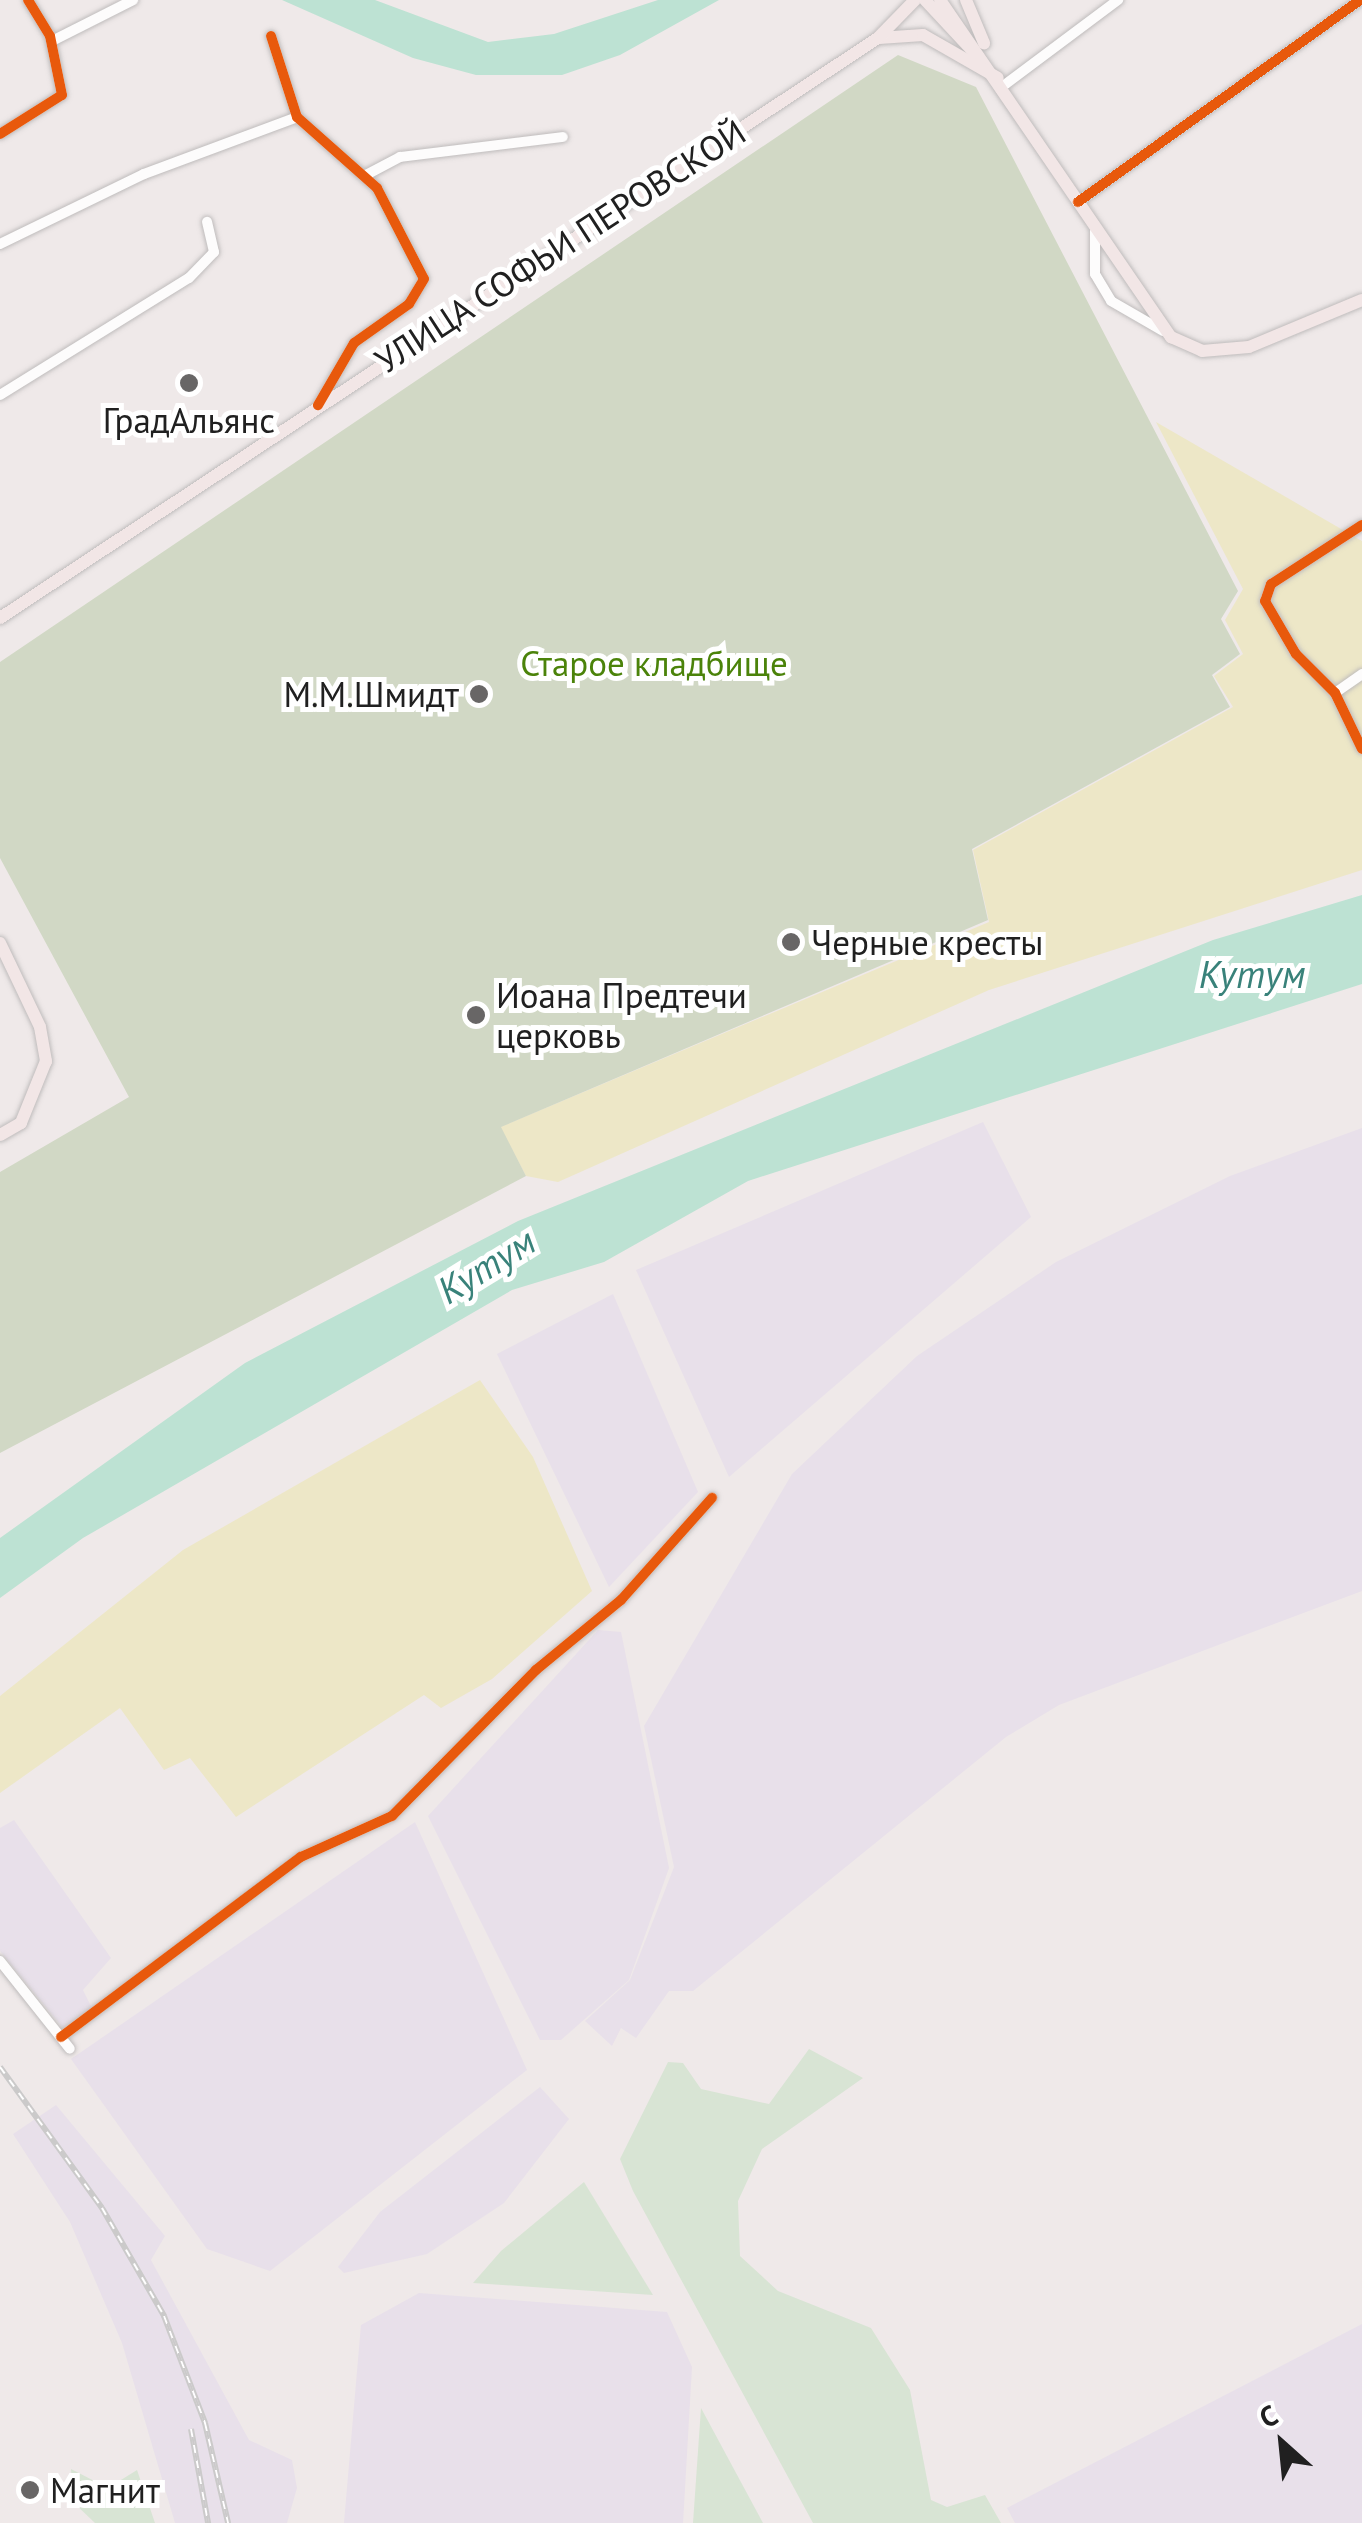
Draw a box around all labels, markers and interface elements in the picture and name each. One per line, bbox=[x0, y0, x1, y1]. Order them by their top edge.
street label: УЛИЦА СОФЬИ ПЕРОВСКОЙ bbox=[366, 110, 754, 382]
marker: ГрадАльянс bbox=[178, 372, 200, 394]
place label: ГрадАльянс bbox=[103, 399, 275, 441]
park label: Старое кладбище bbox=[520, 642, 788, 684]
place label: М.М.Шмидт bbox=[283, 673, 459, 715]
marker: М.М.Шмидт bbox=[468, 683, 490, 705]
place label: Черные кресты bbox=[811, 921, 1043, 963]
marker: Черные кресты bbox=[780, 931, 802, 953]
water label: Кутум bbox=[1199, 951, 1305, 997]
place label: Иоана Предтечи церковь bbox=[496, 974, 747, 1056]
marker: Иоана Предтечи церковь bbox=[465, 1004, 487, 1026]
water label: Кутум bbox=[429, 1217, 543, 1313]
north arrow bbox=[1232, 2393, 1332, 2493]
text: С bbox=[1253, 2396, 1284, 2436]
place label: Магнит bbox=[50, 2469, 160, 2511]
marker: Магнит bbox=[19, 2479, 41, 2501]

